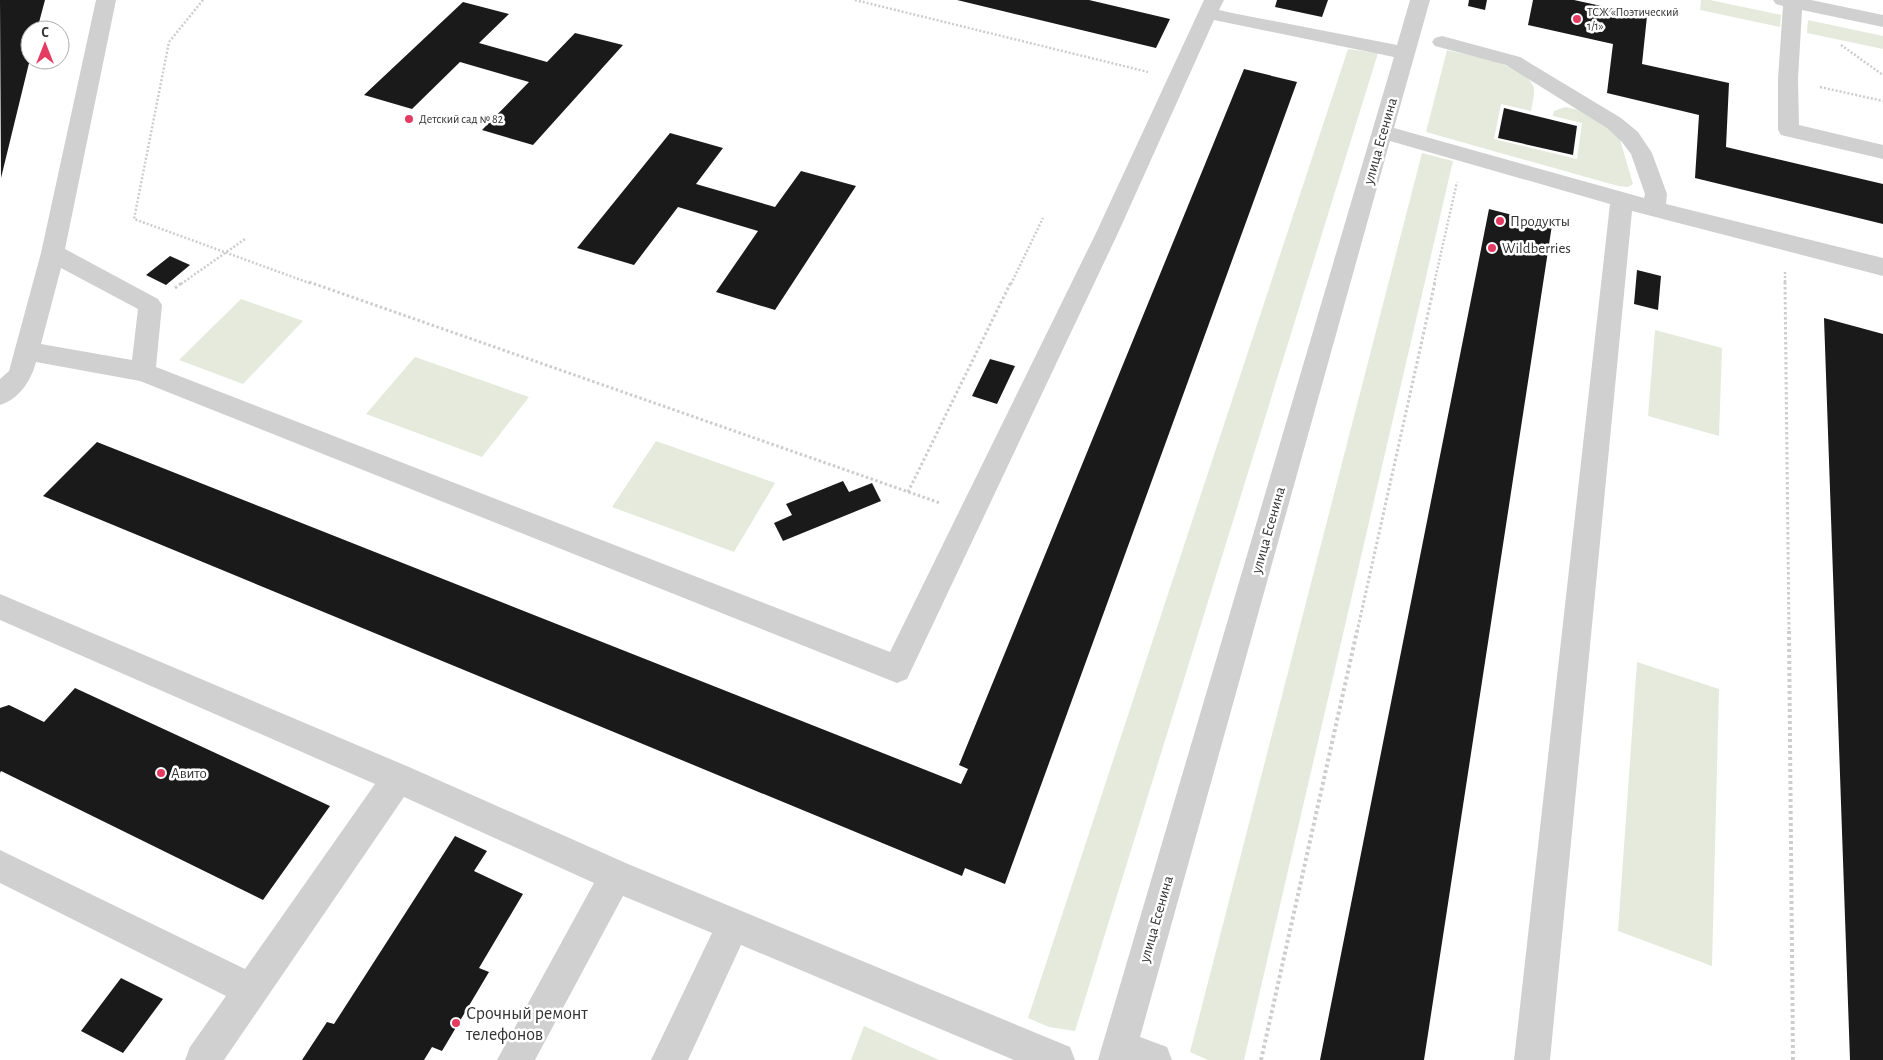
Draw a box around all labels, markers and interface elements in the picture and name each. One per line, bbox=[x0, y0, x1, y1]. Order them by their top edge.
place label: ТСЖ «Поэтический 1/1» bbox=[1587, 6, 1679, 32]
marker: ТСЖ «Поэтический 1/1» bbox=[1571, 13, 1583, 25]
north arrow bbox=[20, 20, 70, 70]
text: С bbox=[41, 26, 49, 40]
street label: улица Есенина bbox=[1361, 96, 1400, 187]
marker: Детский сад № 82 bbox=[403, 113, 415, 125]
place label: Детский сад № 82 bbox=[419, 113, 504, 125]
place label: Продукты bbox=[1510, 214, 1570, 229]
marker: Продукты bbox=[1494, 215, 1506, 227]
place label: Wildberries bbox=[1502, 241, 1571, 256]
marker: Wildberries bbox=[1486, 242, 1498, 254]
street label: улица Есенина bbox=[1249, 485, 1288, 576]
place label: Авито bbox=[171, 766, 207, 781]
marker: Авито bbox=[155, 767, 167, 779]
street label: улица Есенина bbox=[1137, 874, 1176, 965]
place label: Срочный ремонт телефонов bbox=[465, 1005, 588, 1044]
marker: Срочный ремонт телефонов bbox=[450, 1017, 462, 1029]

